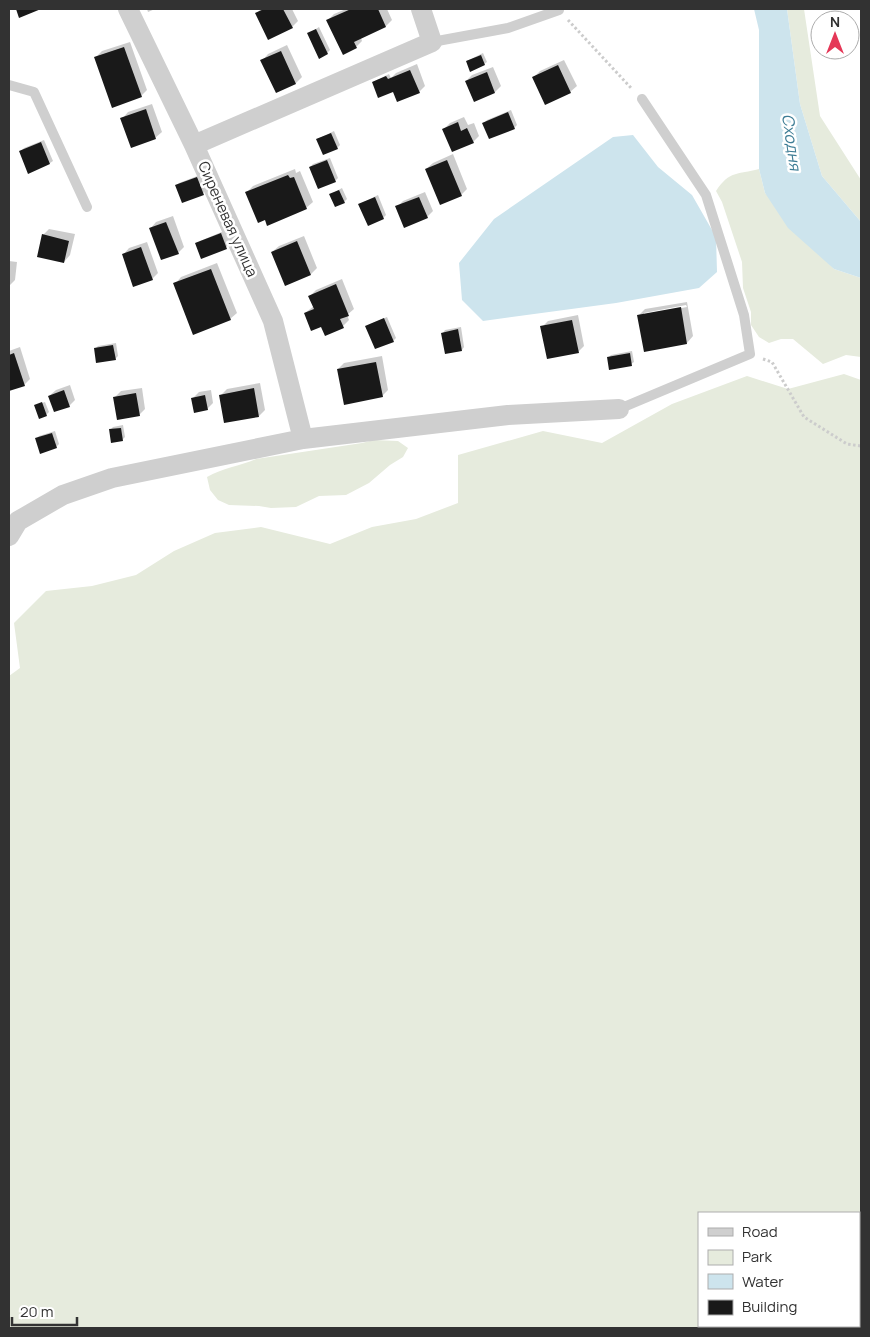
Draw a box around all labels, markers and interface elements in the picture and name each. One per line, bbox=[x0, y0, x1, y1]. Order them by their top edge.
north arrow bbox=[810, 10, 860, 60]
text: N bbox=[830, 12, 840, 31]
water label: Сходня bbox=[777, 112, 807, 173]
street label: Сиреневая улица bbox=[193, 158, 263, 280]
legend bbox=[698, 1212, 860, 1327]
text: Road bbox=[742, 1221, 778, 1242]
text: Park bbox=[742, 1246, 772, 1267]
text: Water bbox=[742, 1271, 784, 1292]
scale bar bbox=[12, 1294, 78, 1326]
text: Building bbox=[742, 1296, 797, 1317]
text: 20 m bbox=[20, 1301, 53, 1322]

